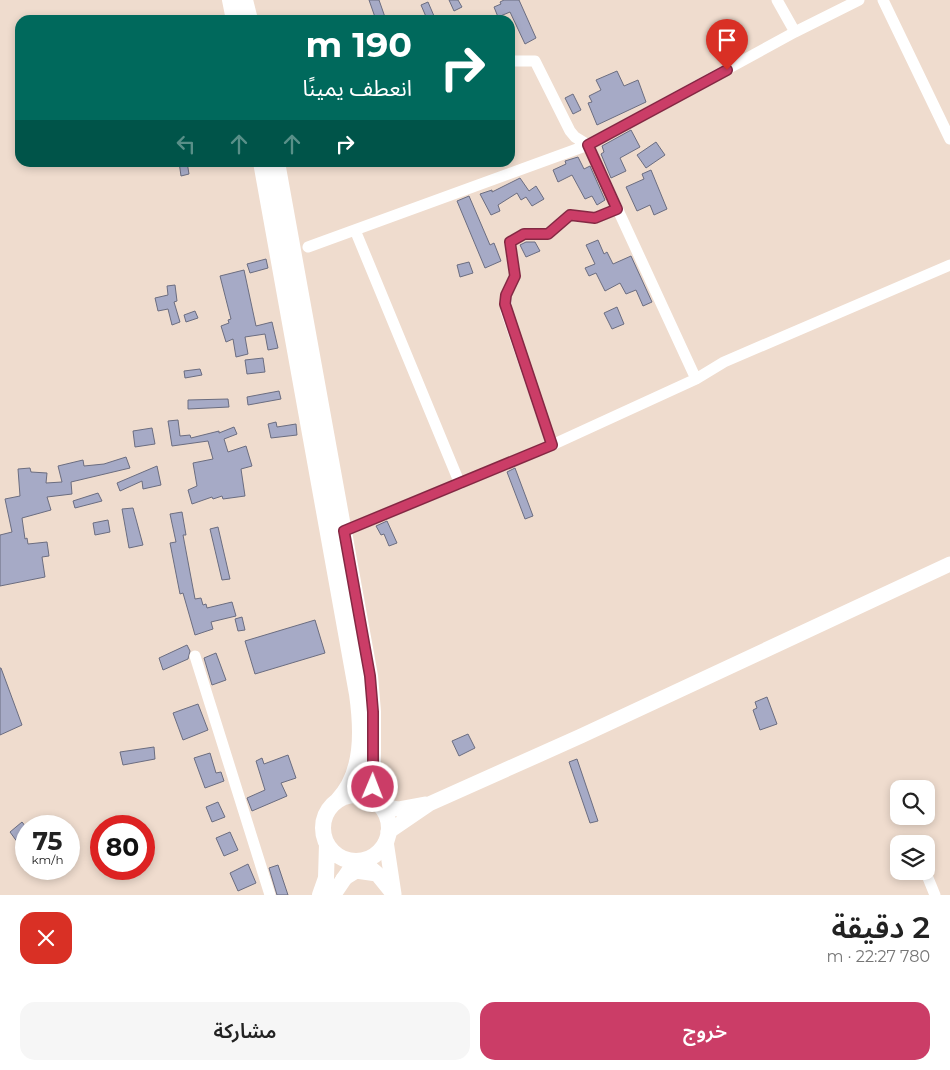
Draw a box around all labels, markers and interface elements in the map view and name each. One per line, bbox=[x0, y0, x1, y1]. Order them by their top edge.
pin bbox=[706, 19, 748, 70]
text: 190 m bbox=[306, 23, 412, 66]
icon: arrive bbox=[713, 26, 741, 54]
icon: right bbox=[430, 35, 495, 100]
text: انعطف يمينًا bbox=[302, 75, 412, 102]
icon: left bbox=[172, 130, 200, 158]
icon: ahead bbox=[225, 130, 253, 158]
icon: ahead bbox=[278, 130, 306, 158]
icon: right bbox=[331, 130, 359, 158]
position arrow bbox=[346, 760, 398, 812]
map controls bbox=[890, 780, 935, 880]
button: search bbox=[890, 780, 935, 825]
speed limit sign: 80 bbox=[90, 815, 155, 880]
text: 75 bbox=[33, 826, 62, 856]
button: layers bbox=[890, 835, 935, 880]
text: km/h bbox=[31, 852, 64, 867]
text: 2 دقيقة bbox=[831, 909, 930, 946]
button: close bbox=[20, 912, 72, 964]
text: 780 m · 22:27 bbox=[826, 947, 930, 966]
button: مشاركة bbox=[20, 1002, 470, 1060]
button: خروج bbox=[480, 1002, 930, 1060]

